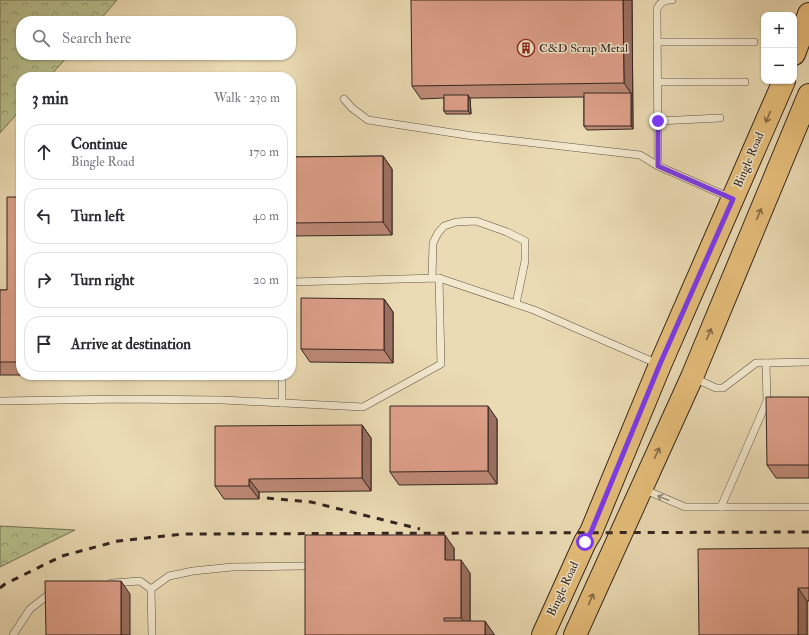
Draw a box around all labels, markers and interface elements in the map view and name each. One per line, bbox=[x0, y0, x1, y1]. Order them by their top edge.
map controls bbox=[761, 12, 797, 84]
button: + bbox=[761, 12, 797, 48]
search box bbox=[16, 16, 296, 60]
icon: search bbox=[30, 27, 52, 49]
text: Search here bbox=[62, 29, 131, 48]
building icon: C&D Scrap Metal bbox=[516, 38, 536, 58]
place label: C&D Scrap Metal bbox=[539, 41, 628, 56]
button: − bbox=[761, 48, 797, 84]
text: 3 min bbox=[32, 88, 69, 109]
text: Walk · 230 m bbox=[214, 90, 280, 106]
one-way arrow bbox=[764, 110, 771, 122]
route end bbox=[649, 112, 667, 130]
street label: Bingle Road bbox=[731, 130, 767, 190]
text: Continue bbox=[71, 135, 127, 154]
icon: ahead bbox=[33, 141, 55, 163]
text: 170 m bbox=[249, 144, 279, 160]
text: Bingle Road bbox=[71, 154, 135, 170]
icon: left bbox=[33, 205, 55, 227]
text: Turn left bbox=[71, 207, 125, 226]
text: 40 m bbox=[253, 208, 279, 224]
one-way arrow bbox=[756, 209, 764, 221]
icon: right bbox=[33, 269, 55, 291]
text: Turn right bbox=[71, 271, 134, 290]
text: 20 m bbox=[253, 272, 279, 288]
one-way arrow bbox=[706, 329, 714, 341]
icon: arrive bbox=[33, 333, 55, 355]
text: Arrive at destination bbox=[71, 335, 191, 354]
one-way arrow bbox=[654, 447, 661, 459]
one-way arrow bbox=[657, 494, 669, 501]
route start bbox=[576, 533, 594, 551]
street label: Bingle Road bbox=[544, 559, 582, 619]
one-way arrow bbox=[588, 594, 595, 606]

